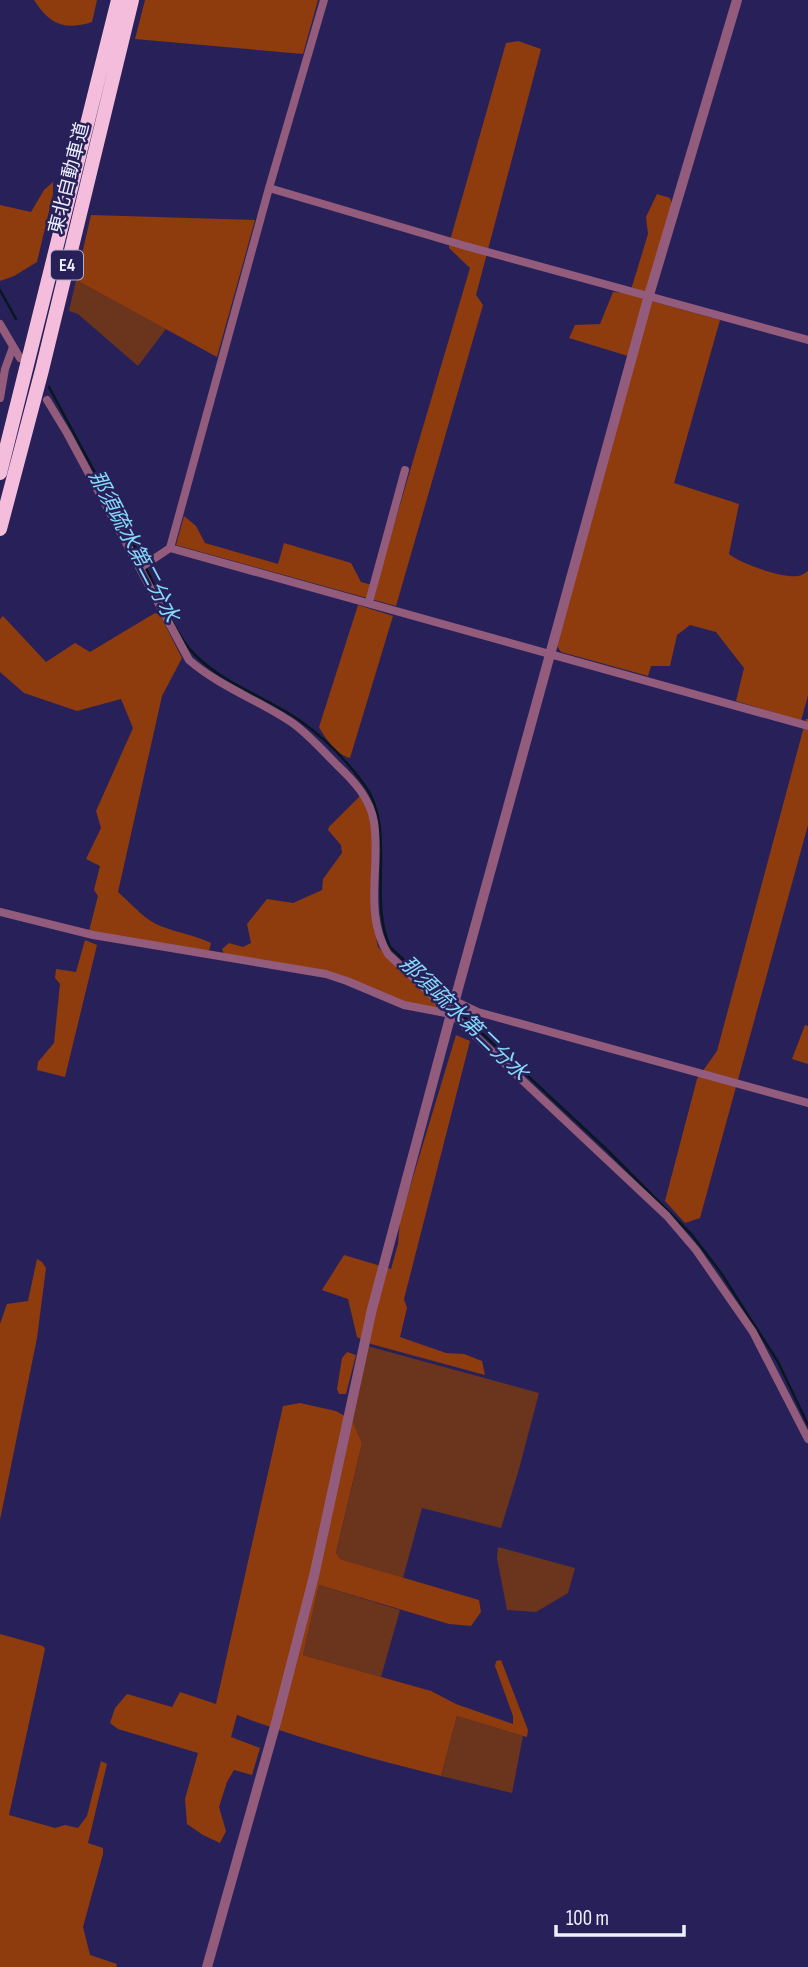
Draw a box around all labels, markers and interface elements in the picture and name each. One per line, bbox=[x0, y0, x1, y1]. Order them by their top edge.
street label: 東北自動車道 bbox=[45, 120, 94, 236]
road number: E4 bbox=[51, 250, 83, 279]
water label: 那須疏水第二分水 bbox=[83, 466, 185, 628]
water label: 那須疏水第二分水 bbox=[395, 951, 534, 1087]
scale bar bbox=[556, 1894, 684, 1938]
text: 100 m bbox=[566, 1906, 609, 1931]

